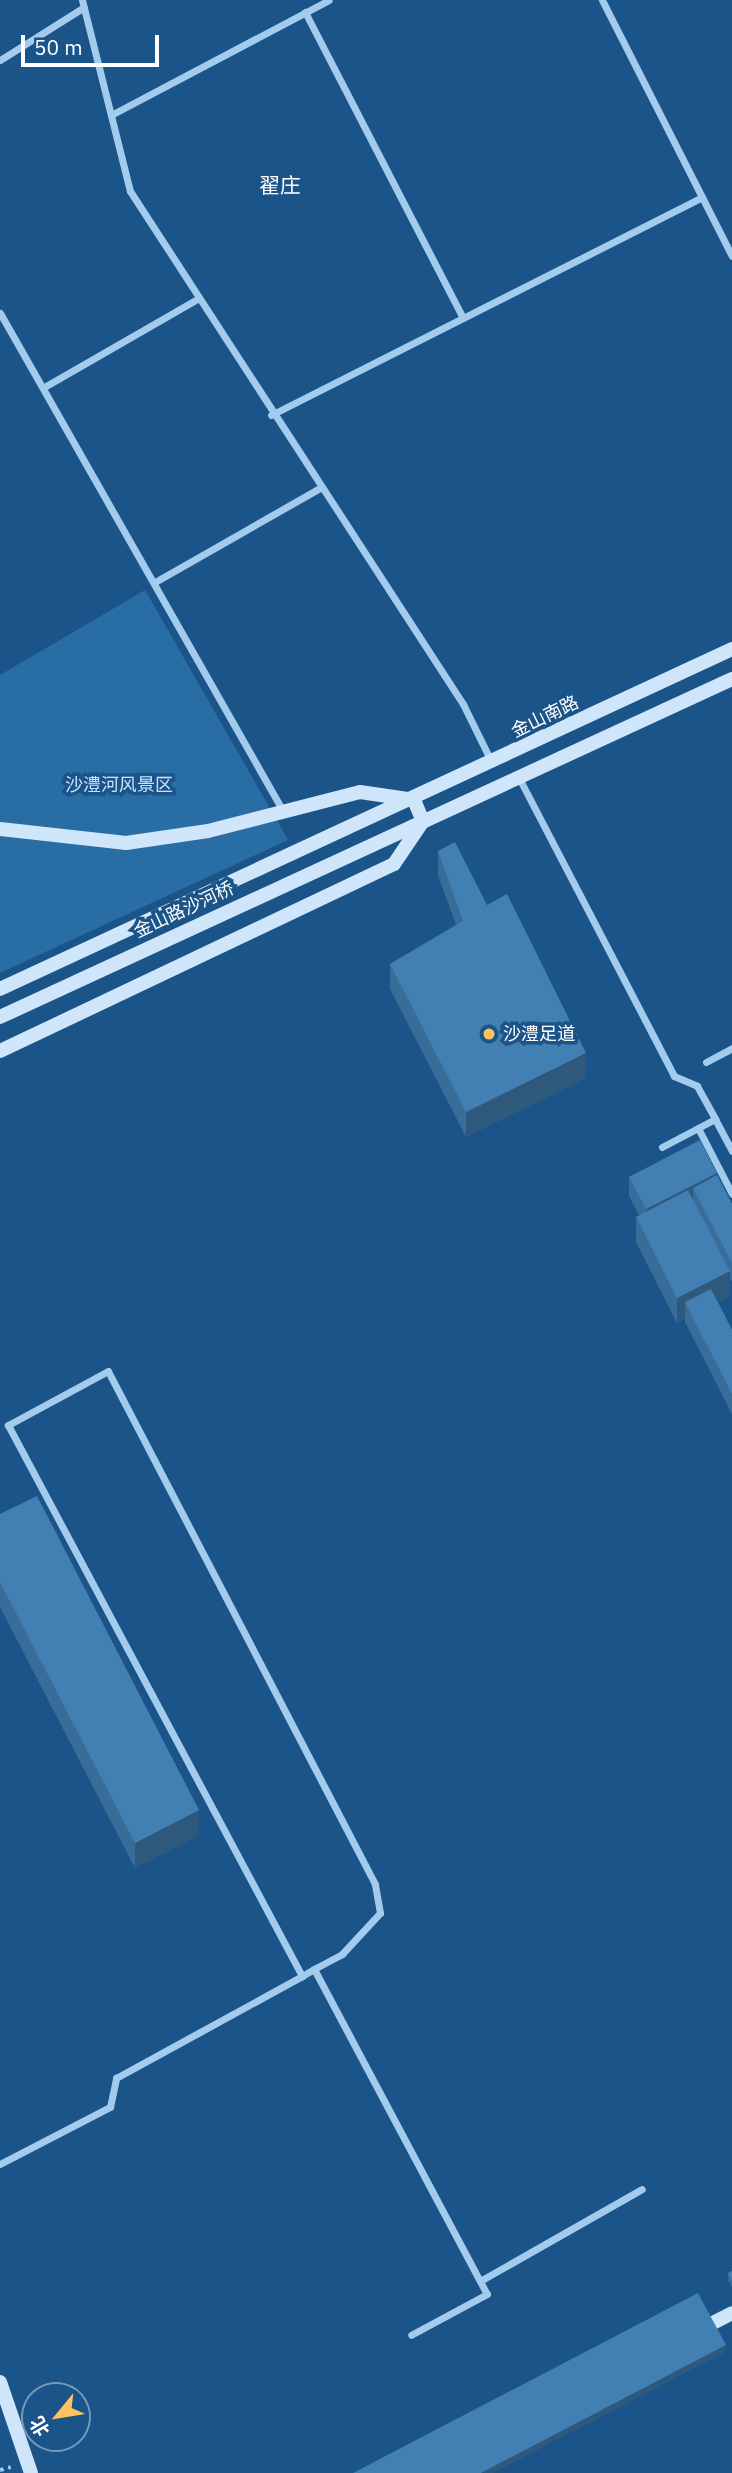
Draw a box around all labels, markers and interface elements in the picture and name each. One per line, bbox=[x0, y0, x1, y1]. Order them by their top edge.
scale bar bbox=[24, 21, 163, 65]
text: 50 m bbox=[34, 33, 83, 61]
district label: 翟庄 bbox=[259, 172, 301, 198]
street label: 金山南路 bbox=[508, 692, 582, 742]
park label: 沙澧河风景区 bbox=[65, 774, 173, 796]
street label: 金山路沙河桥 bbox=[130, 877, 238, 943]
place label: 沙澧足道 bbox=[503, 1023, 575, 1045]
marker: 沙澧足道 bbox=[481, 1026, 497, 1042]
north arrow bbox=[21, 2382, 91, 2452]
text: 北 bbox=[24, 2412, 55, 2441]

